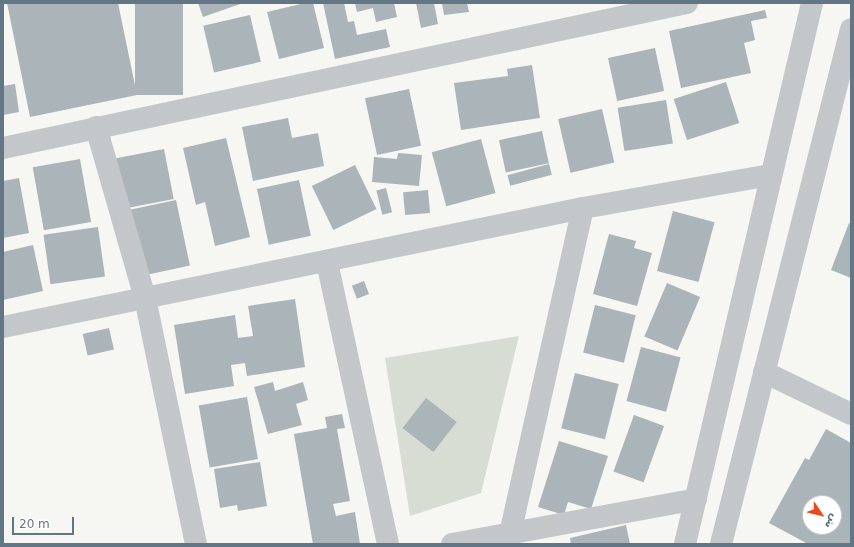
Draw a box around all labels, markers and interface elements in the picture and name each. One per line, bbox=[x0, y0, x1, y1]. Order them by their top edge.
north arrow bbox=[802, 495, 842, 535]
scale bar bbox=[14, 509, 76, 535]
text: ش bbox=[822, 512, 841, 532]
text: 20 m bbox=[19, 517, 50, 531]

